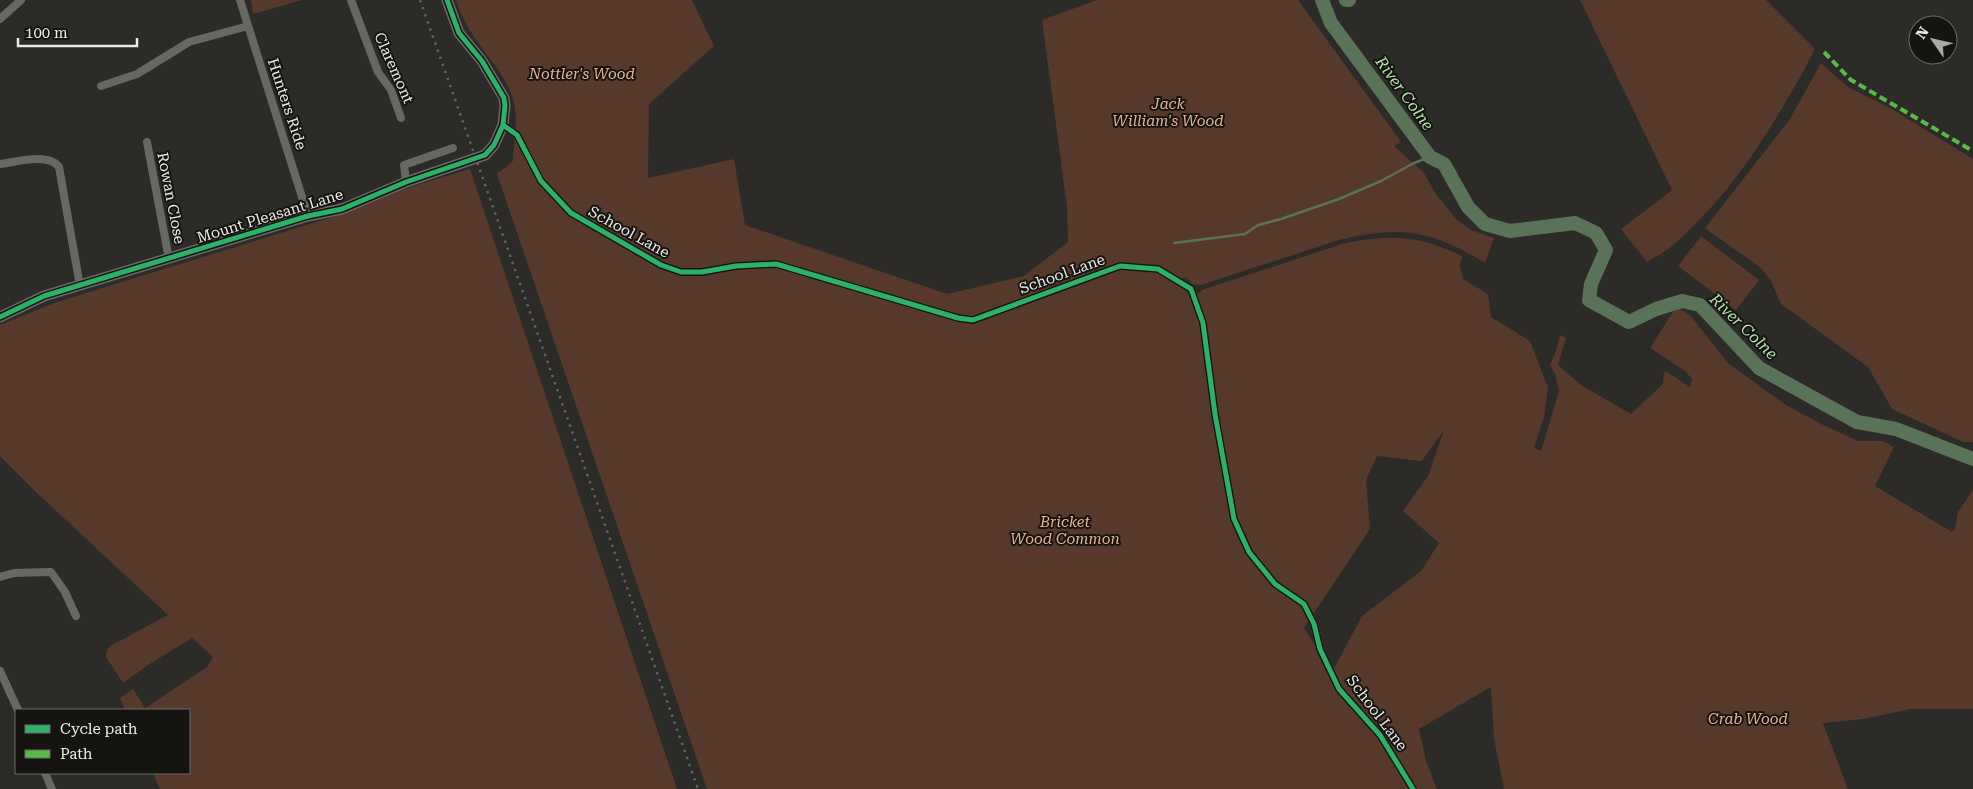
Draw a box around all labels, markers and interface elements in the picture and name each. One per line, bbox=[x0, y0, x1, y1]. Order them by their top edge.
scale bar bbox=[18, 15, 136, 47]
north arrow bbox=[1908, 15, 1958, 65]
text: 100 m bbox=[25, 24, 68, 42]
text: N bbox=[1913, 24, 1932, 42]
street label: Claremont bbox=[370, 30, 418, 107]
water label: River Colne bbox=[1371, 52, 1438, 134]
street label: Hunters Ride bbox=[264, 56, 310, 152]
park label: Nottler's Wood bbox=[528, 65, 635, 83]
park label: Jack William's Wood bbox=[1112, 95, 1224, 130]
street label: Rowan Close bbox=[153, 151, 189, 245]
street label: Mount Pleasant Lane bbox=[195, 185, 345, 247]
street label: School Lane bbox=[585, 202, 673, 262]
street label: School Lane bbox=[1017, 250, 1107, 298]
water label: River Colne bbox=[1705, 289, 1781, 363]
park label: Bricket Wood Common bbox=[1010, 513, 1120, 548]
street label: School Lane bbox=[1343, 672, 1411, 754]
legend bbox=[15, 709, 190, 774]
park label: Crab Wood bbox=[1708, 710, 1788, 728]
text: Cycle path bbox=[60, 720, 138, 738]
text: Path bbox=[60, 745, 93, 763]

